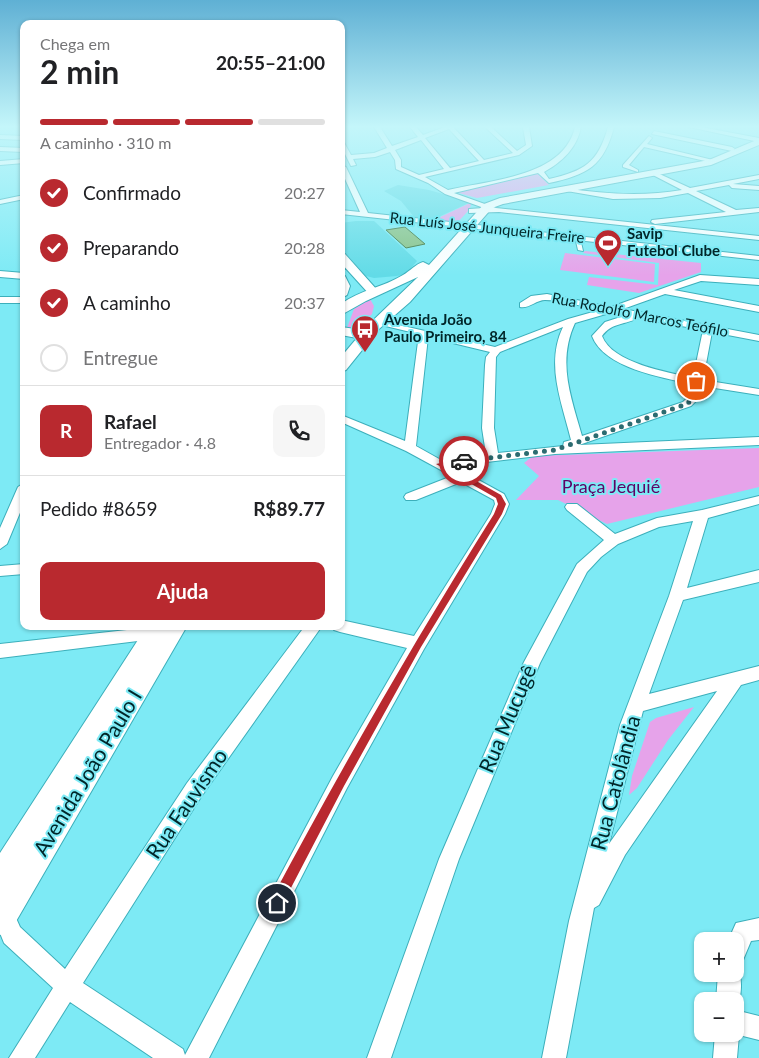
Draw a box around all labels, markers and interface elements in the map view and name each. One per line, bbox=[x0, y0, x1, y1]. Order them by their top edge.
text: Chega em bbox=[40, 34, 110, 53]
text: 20:55–21:00 bbox=[216, 51, 325, 74]
text: 2 min bbox=[40, 52, 119, 91]
text: A caminho · 310 m bbox=[40, 133, 171, 152]
icon: check bbox=[40, 179, 68, 207]
text: Confirmado bbox=[83, 181, 181, 204]
text: 20:27 bbox=[284, 183, 325, 202]
street label: Rua Luís José Junqueira Freire bbox=[389, 208, 585, 246]
place label: Savip Futebol Clube bbox=[627, 224, 720, 259]
sports icon: Savip Futebol Clube bbox=[593, 228, 623, 267]
icon: check bbox=[40, 234, 68, 262]
text: Preparando bbox=[83, 236, 179, 259]
text: 20:28 bbox=[284, 238, 325, 257]
street label: Rua Rodolfo Marcos Teófilo bbox=[550, 288, 730, 340]
icon: check bbox=[40, 289, 68, 317]
text: A caminho bbox=[83, 291, 171, 314]
text: 20:37 bbox=[284, 293, 325, 312]
place label: Avenida João Paulo Primeiro, 84 bbox=[383, 310, 507, 345]
bus stop icon: Avenida João Paulo Primeiro, 84 bbox=[350, 314, 380, 353]
text: Entregue bbox=[83, 346, 158, 369]
pin bbox=[675, 360, 717, 402]
icon: bag bbox=[682, 367, 710, 395]
button: phone bbox=[273, 405, 325, 457]
text: Rafael bbox=[104, 410, 157, 433]
text: R bbox=[60, 419, 72, 442]
text: Entregador · 4.8 bbox=[104, 433, 216, 452]
courier bbox=[439, 436, 489, 486]
icon: car bbox=[450, 447, 478, 475]
park label: Praça Jequié bbox=[562, 475, 660, 497]
text: Pedido #8659 bbox=[40, 497, 158, 520]
text: R$89.77 bbox=[253, 497, 325, 520]
button: Ajuda bbox=[40, 562, 325, 620]
street label: Rua Mucugê bbox=[473, 661, 541, 776]
street label: Avenida João Paulo I bbox=[27, 685, 146, 860]
street label: Rua Catolândia bbox=[585, 713, 645, 853]
street label: Rua Fauvismo bbox=[140, 743, 232, 863]
pin bbox=[256, 882, 298, 924]
icon: home bbox=[263, 889, 291, 917]
map controls bbox=[694, 932, 744, 1042]
button: + bbox=[694, 932, 744, 982]
button: − bbox=[694, 992, 744, 1042]

